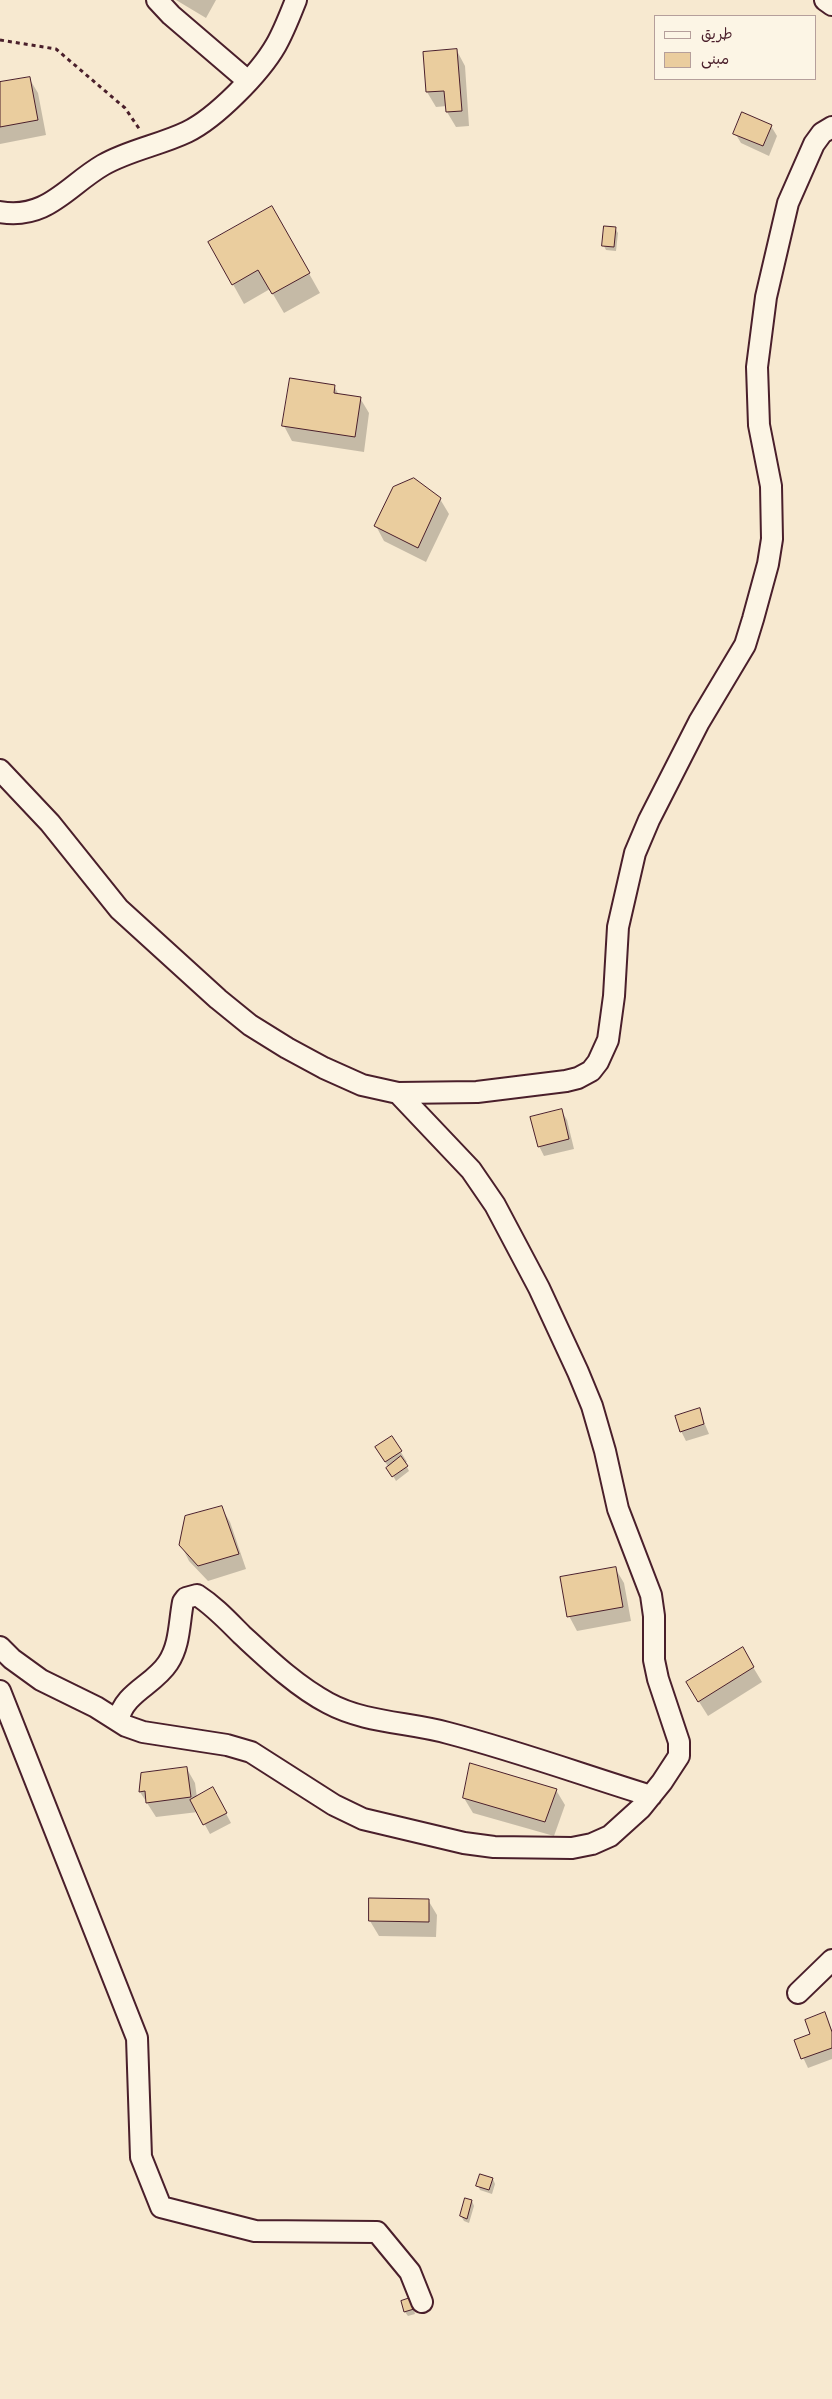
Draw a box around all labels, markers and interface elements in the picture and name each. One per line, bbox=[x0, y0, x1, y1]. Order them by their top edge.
legend bbox=[654, 15, 817, 80]
text: طريق bbox=[701, 25, 733, 47]
text: مبنى bbox=[701, 50, 729, 72]

